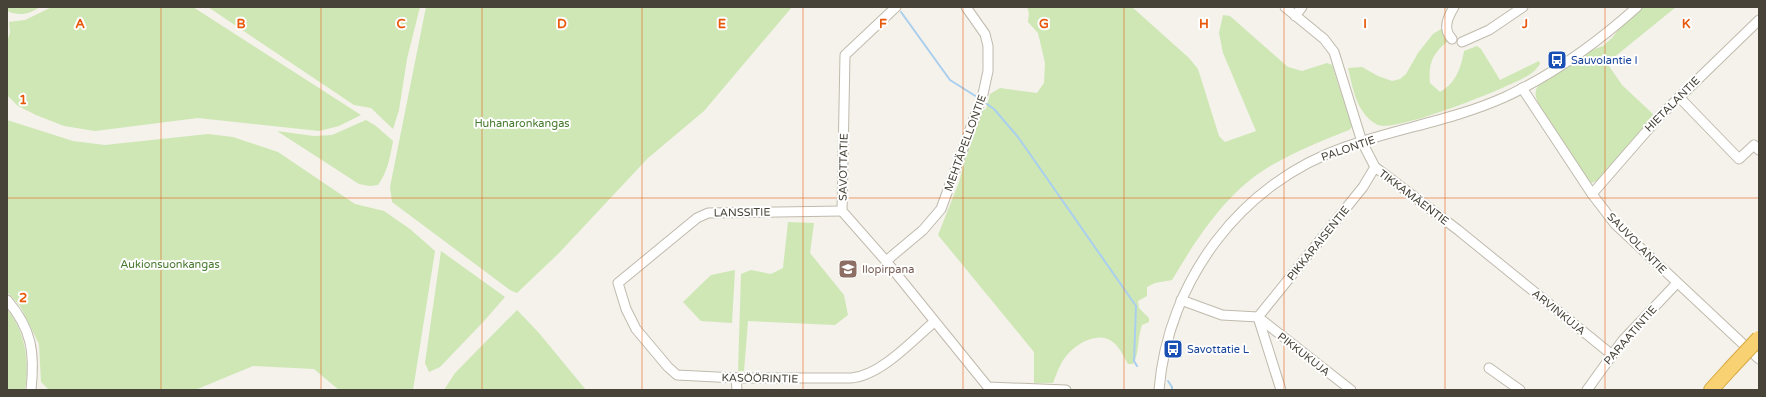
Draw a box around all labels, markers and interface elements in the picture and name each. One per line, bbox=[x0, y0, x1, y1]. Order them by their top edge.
text: A bbox=[75, 16, 85, 32]
text: B bbox=[236, 16, 246, 32]
text: C bbox=[396, 16, 406, 32]
text: D bbox=[557, 16, 567, 32]
text: E bbox=[718, 16, 726, 32]
text: F bbox=[879, 16, 887, 32]
text: G bbox=[1039, 16, 1049, 32]
text: H bbox=[1199, 16, 1209, 32]
text: I bbox=[1363, 16, 1367, 32]
text: J bbox=[1521, 16, 1528, 32]
text: K bbox=[1682, 16, 1691, 32]
bus stop icon: Sauvolantie I bbox=[1546, 49, 1568, 71]
place label: Sauvolantie I bbox=[1571, 54, 1638, 67]
street label: HIETALANTIE bbox=[1642, 74, 1703, 135]
text: 1 bbox=[19, 92, 27, 108]
street label: MEHTÄPELLONTIE bbox=[942, 93, 989, 193]
park label: Huhanaronkangas bbox=[474, 117, 570, 130]
street label: SAVOTTATIE bbox=[836, 133, 851, 201]
street label: PALONTIE bbox=[1320, 133, 1377, 164]
street label: TIKKAMÄENTIE bbox=[1376, 167, 1451, 228]
street label: PIKKARAISENTIE bbox=[1284, 204, 1352, 283]
street label: LANSSITIE bbox=[714, 206, 770, 219]
street label: SAUVOLANTIE bbox=[1604, 210, 1669, 276]
park label: Aukionsuonkangas bbox=[120, 258, 220, 271]
school or university icon: Ilopirpana bbox=[837, 258, 859, 280]
place label: Ilopirpana bbox=[862, 263, 914, 276]
street label: ARVINKUJA bbox=[1529, 287, 1588, 338]
text: 2 bbox=[19, 290, 27, 306]
street label: PARAATINTIE bbox=[1601, 303, 1660, 368]
street label: PIKKUKUJA bbox=[1275, 330, 1332, 379]
bus stop icon: Savottatie L bbox=[1162, 338, 1184, 360]
place label: Savottatie L bbox=[1187, 343, 1250, 356]
street label: KASÖÖRINTIE bbox=[722, 371, 798, 386]

